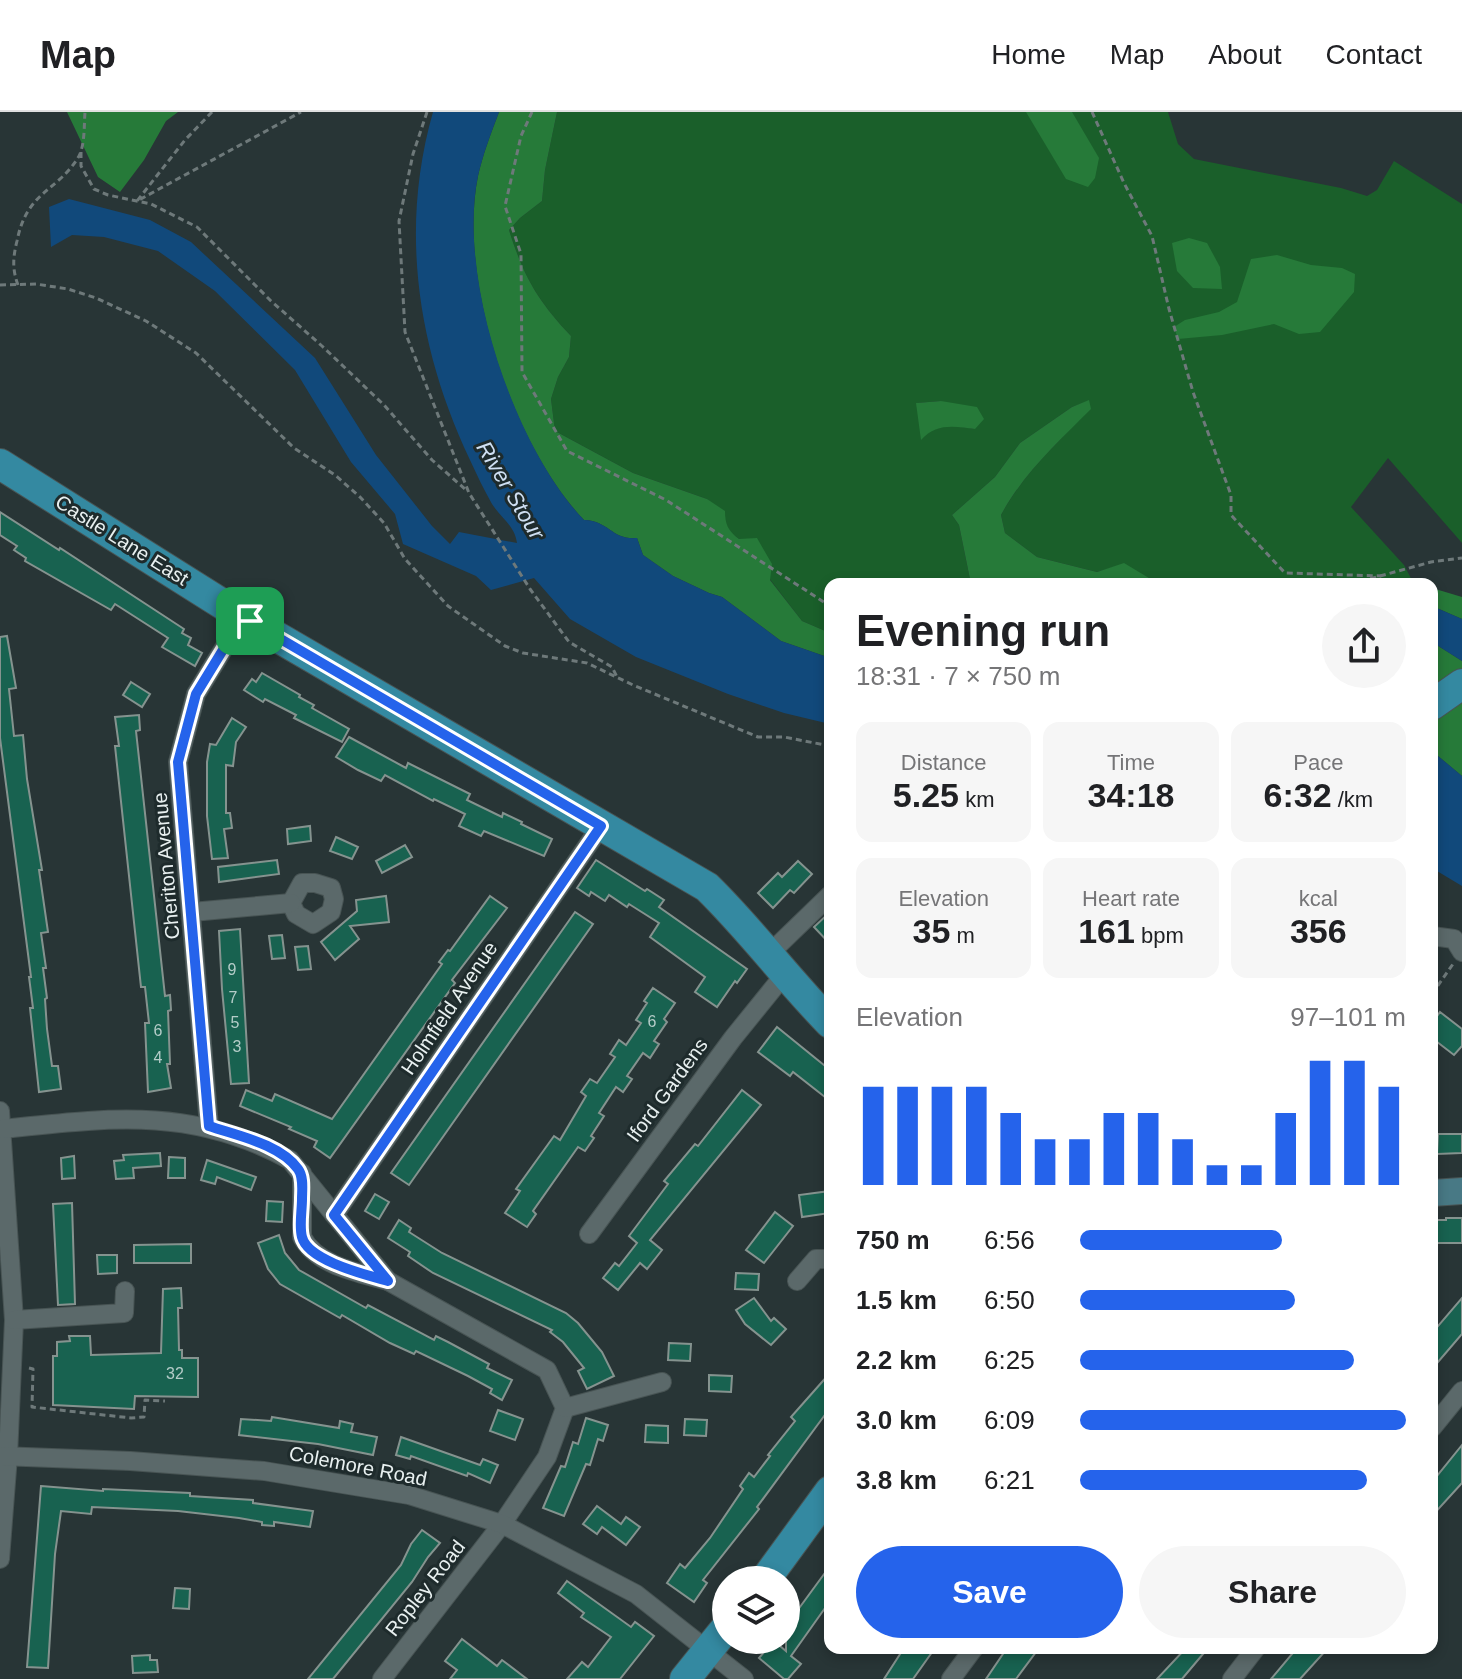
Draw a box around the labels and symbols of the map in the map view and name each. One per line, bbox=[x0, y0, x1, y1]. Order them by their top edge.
water label: River Stour bbox=[472, 437, 550, 545]
street label: Castle Lane East bbox=[52, 490, 193, 590]
pin bbox=[216, 587, 284, 655]
street label: Cheriton Avenue bbox=[149, 792, 183, 940]
street label: Holmfield Avenue bbox=[396, 937, 502, 1079]
house number: 9 bbox=[228, 961, 237, 978]
house number: 7 bbox=[229, 989, 238, 1006]
house number: 6 bbox=[648, 1013, 657, 1030]
house number: 5 bbox=[231, 1014, 240, 1031]
house number: 6 bbox=[154, 1022, 163, 1039]
street label: Iford Gardens bbox=[622, 1034, 712, 1146]
house number: 3 bbox=[233, 1038, 242, 1055]
house number: 4 bbox=[154, 1049, 163, 1066]
house number: 32 bbox=[166, 1365, 184, 1382]
street label: Colemore Road bbox=[287, 1442, 429, 1490]
street label: Ropley Road bbox=[381, 1536, 469, 1640]

